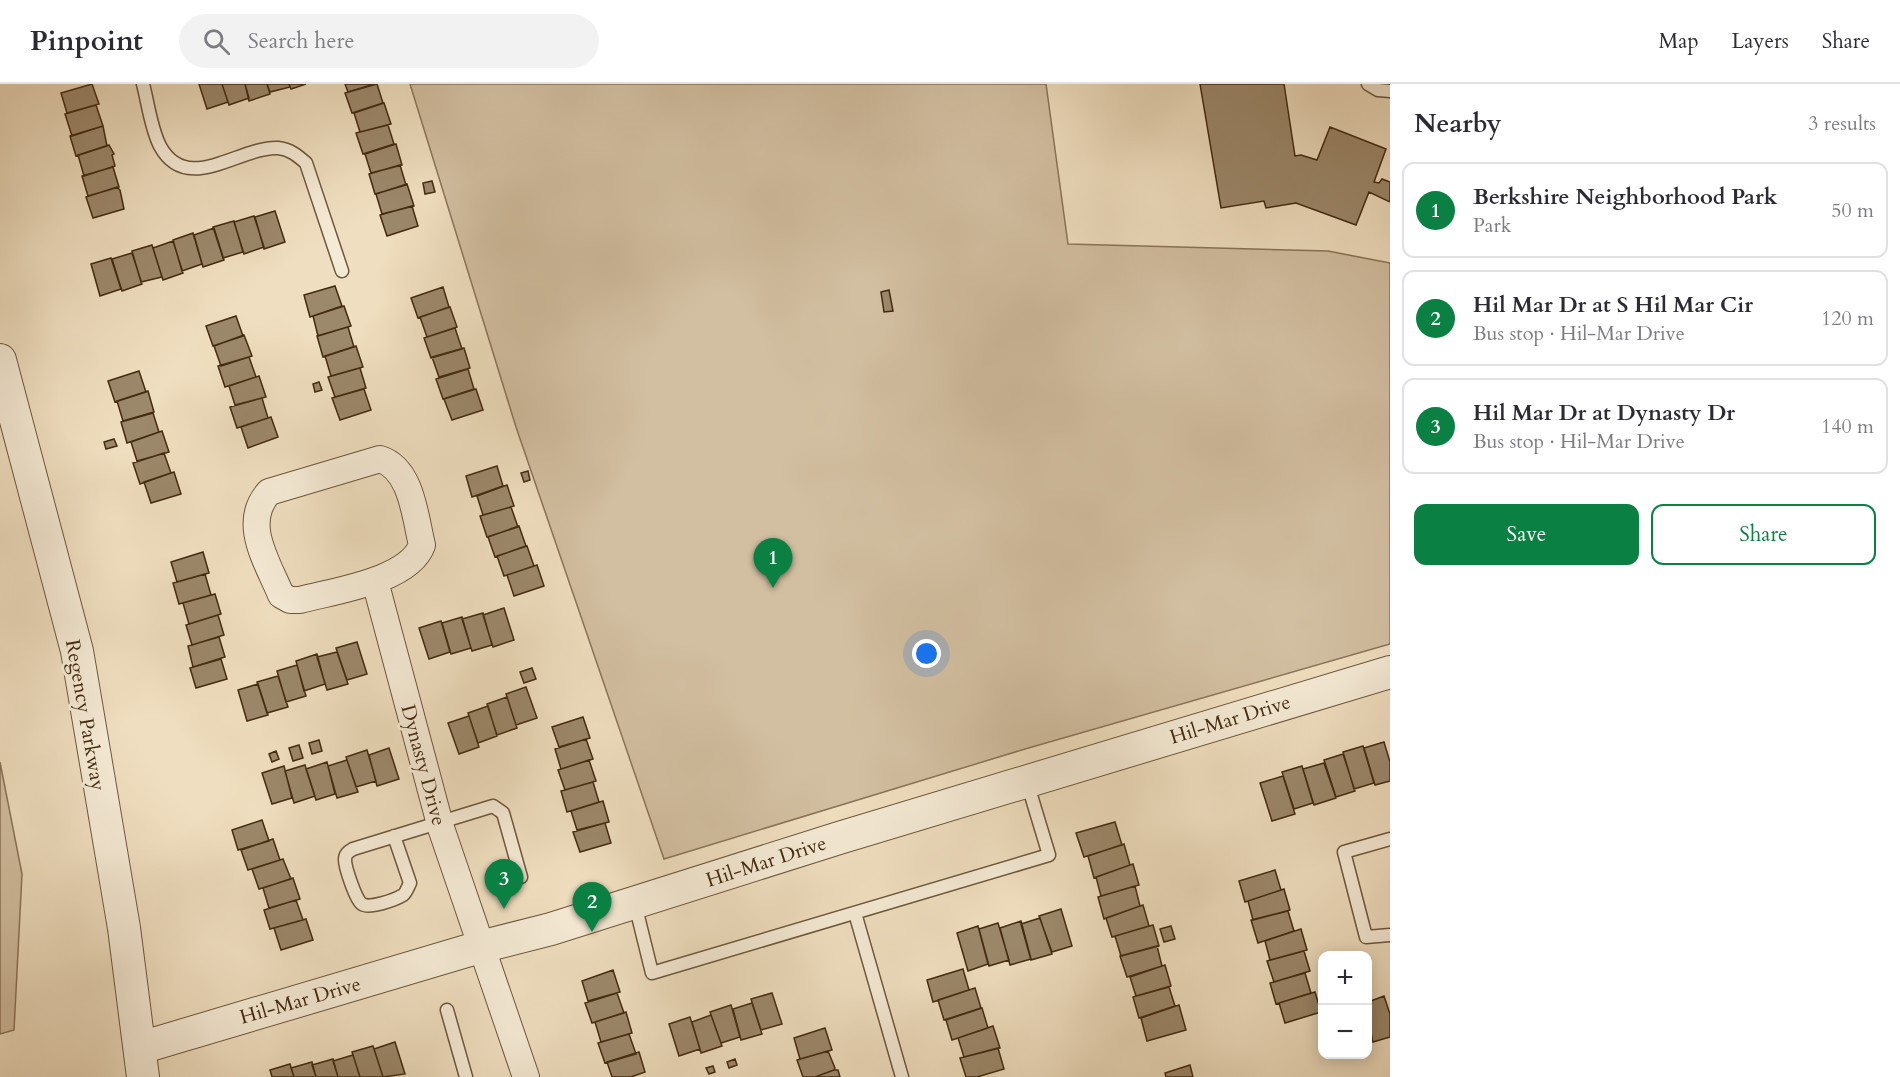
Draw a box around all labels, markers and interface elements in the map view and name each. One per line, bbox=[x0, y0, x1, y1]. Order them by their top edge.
search box bbox=[179, 14, 599, 68]
text: Pinpoint bbox=[30, 22, 143, 60]
icon: search bbox=[200, 25, 233, 58]
text: Search here bbox=[248, 26, 354, 56]
text: Map bbox=[1659, 27, 1699, 56]
text: Layers bbox=[1732, 27, 1789, 56]
text: Share bbox=[1822, 27, 1870, 56]
text: Nearby bbox=[1414, 106, 1502, 141]
text: 3 results bbox=[1808, 110, 1876, 137]
text: Berkshire Neighborhood Park bbox=[1473, 182, 1778, 212]
text: 1 bbox=[1430, 197, 1441, 224]
text: 50 m bbox=[1831, 197, 1874, 224]
text: Park bbox=[1473, 212, 1511, 239]
text: Hil Mar Dr at S Hil Mar Cir bbox=[1473, 290, 1753, 320]
text: 2 bbox=[1430, 305, 1441, 332]
text: 120 m bbox=[1821, 305, 1874, 332]
text: Bus stop · Hil-Mar Drive bbox=[1473, 320, 1685, 347]
text: Hil Mar Dr at Dynasty Dr bbox=[1473, 398, 1735, 428]
text: 3 bbox=[1430, 413, 1441, 440]
text: 140 m bbox=[1821, 413, 1874, 440]
text: Bus stop · Hil-Mar Drive bbox=[1473, 428, 1685, 455]
button: Save bbox=[1414, 504, 1639, 565]
button: Share bbox=[1651, 504, 1876, 565]
pin: 1 bbox=[754, 538, 792, 588]
street label: Regency Parkway bbox=[59, 637, 112, 793]
your location bbox=[912, 639, 941, 668]
street label: Hil-Mar Drive bbox=[1166, 688, 1294, 751]
street label: Dynasty Drive bbox=[394, 702, 453, 829]
street label: Hil-Mar Drive bbox=[703, 829, 830, 894]
pin: 3 bbox=[484, 860, 524, 909]
pin: 2 bbox=[572, 882, 612, 932]
map controls bbox=[1318, 951, 1372, 1059]
button: + bbox=[1318, 951, 1372, 1005]
street label: Hil-Mar Drive bbox=[236, 970, 364, 1031]
button: − bbox=[1318, 1005, 1372, 1059]

